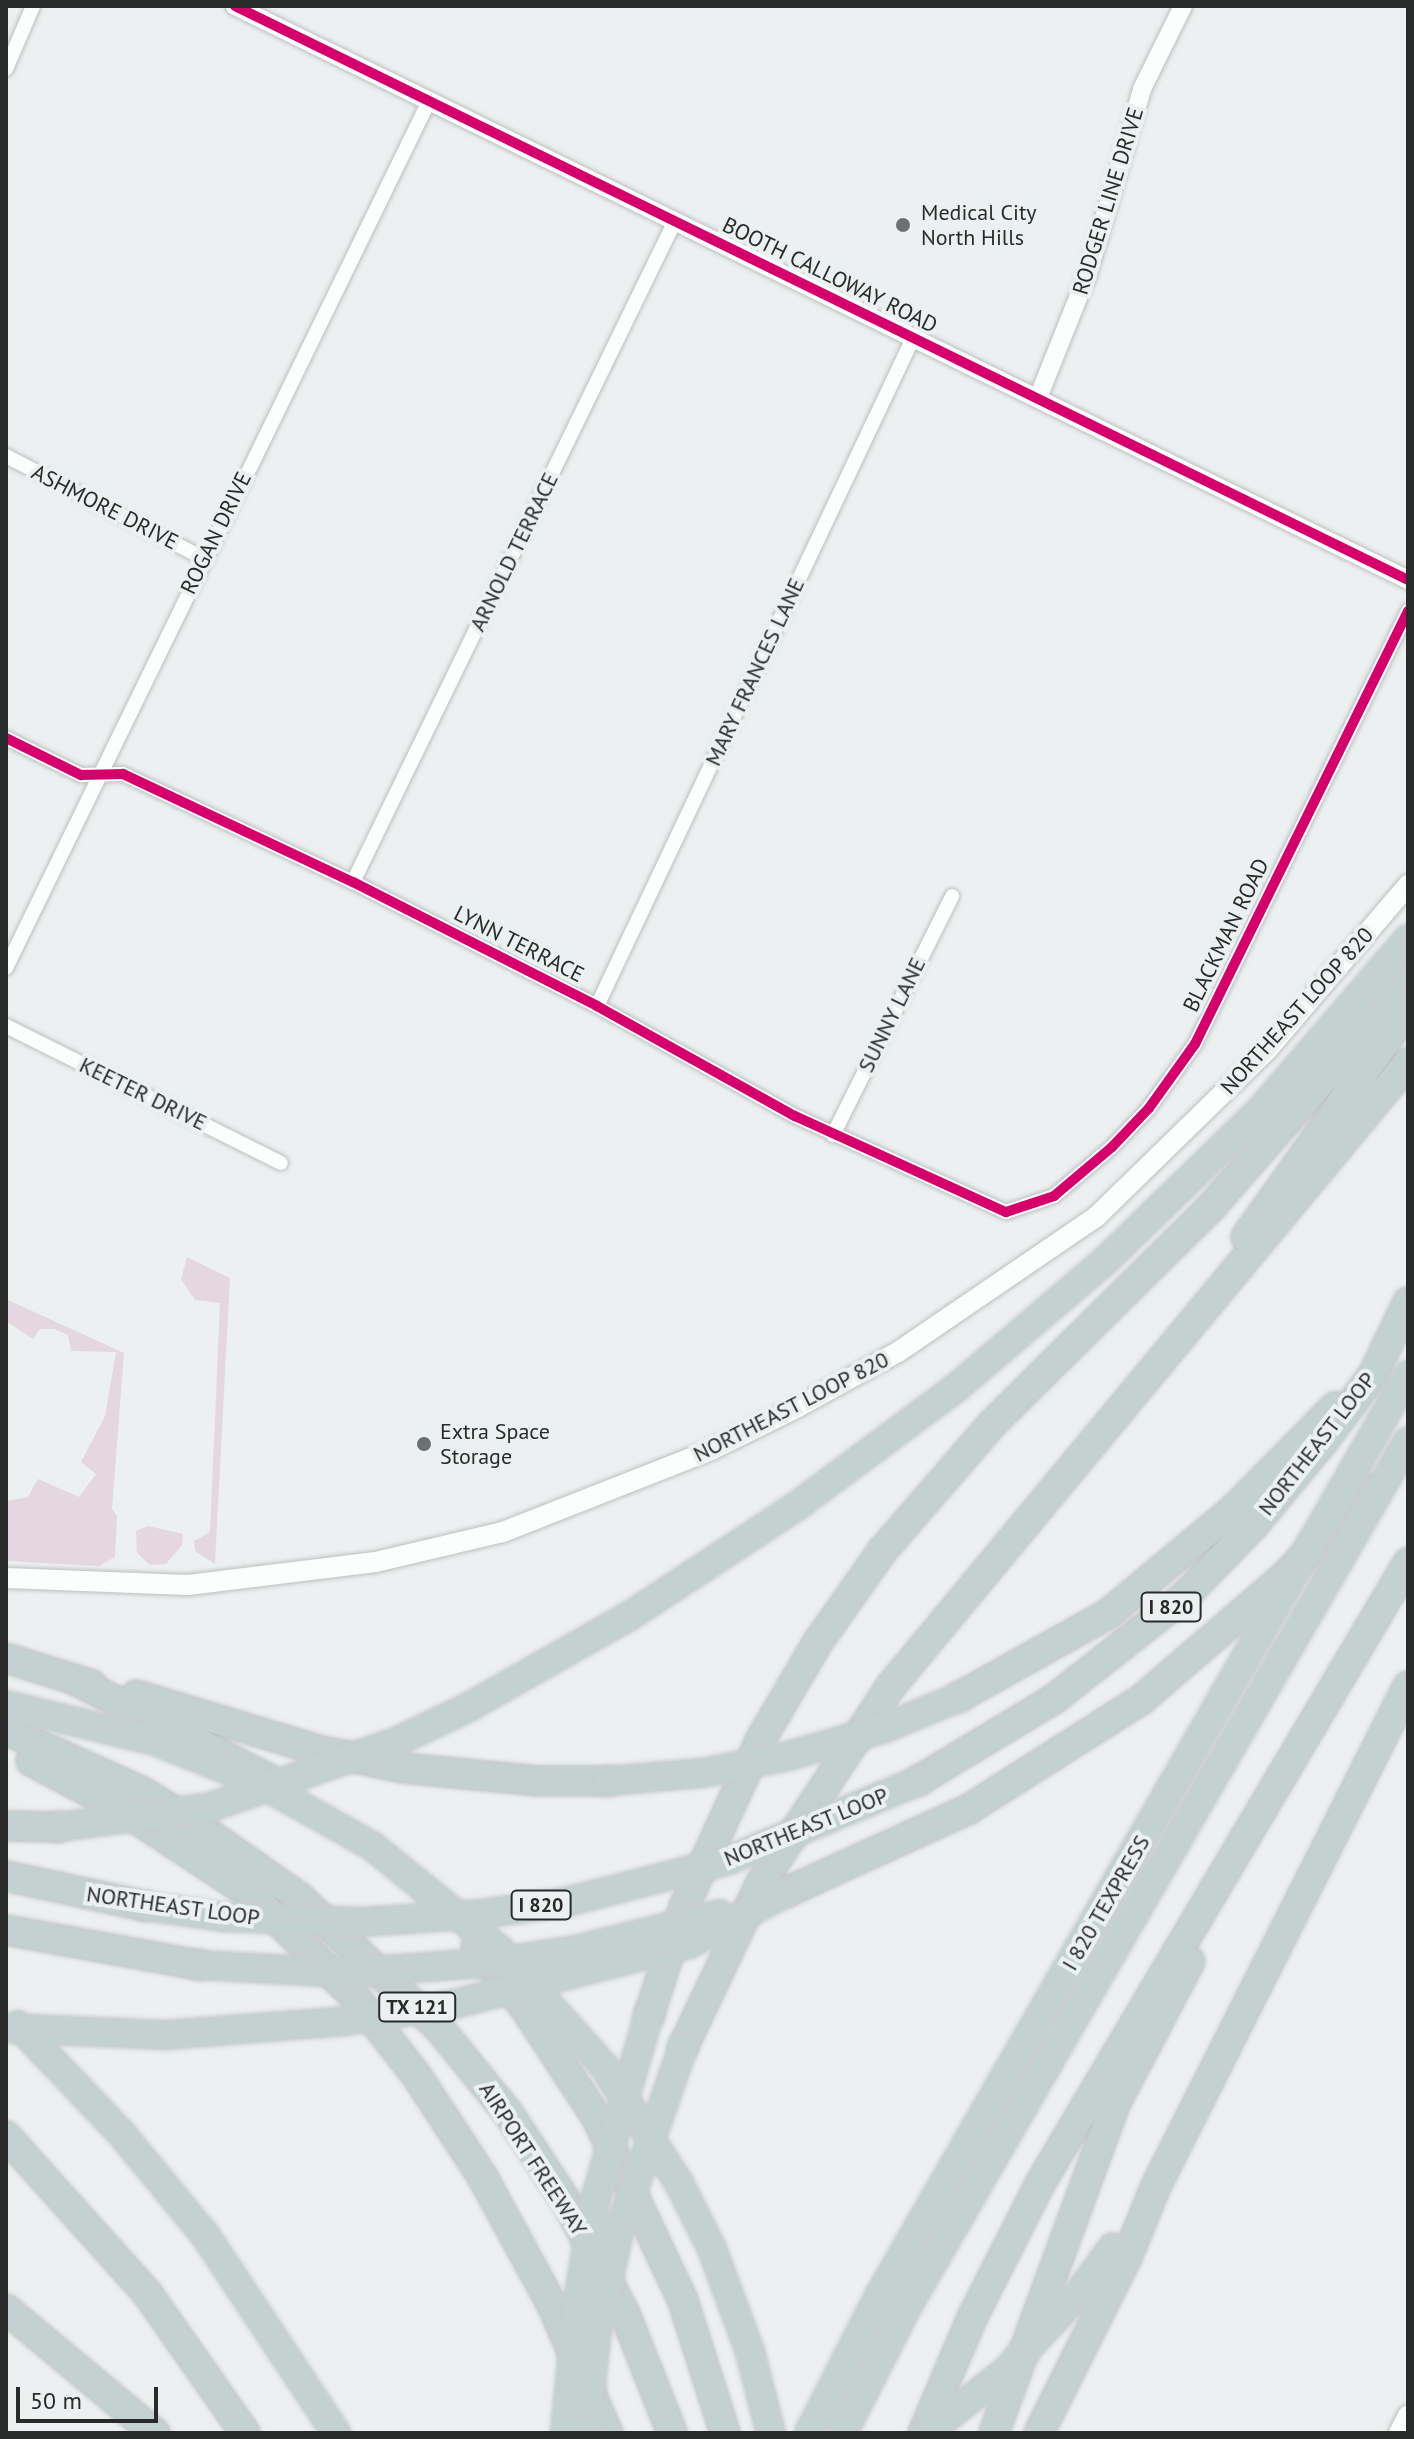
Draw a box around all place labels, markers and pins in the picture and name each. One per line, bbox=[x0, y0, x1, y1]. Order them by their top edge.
place label: Medical City North Hills bbox=[921, 199, 1037, 250]
marker: Medical City North Hills bbox=[892, 214, 914, 236]
place label: Extra Space Storage bbox=[440, 1418, 550, 1470]
marker: Extra Space Storage bbox=[415, 1435, 433, 1453]

